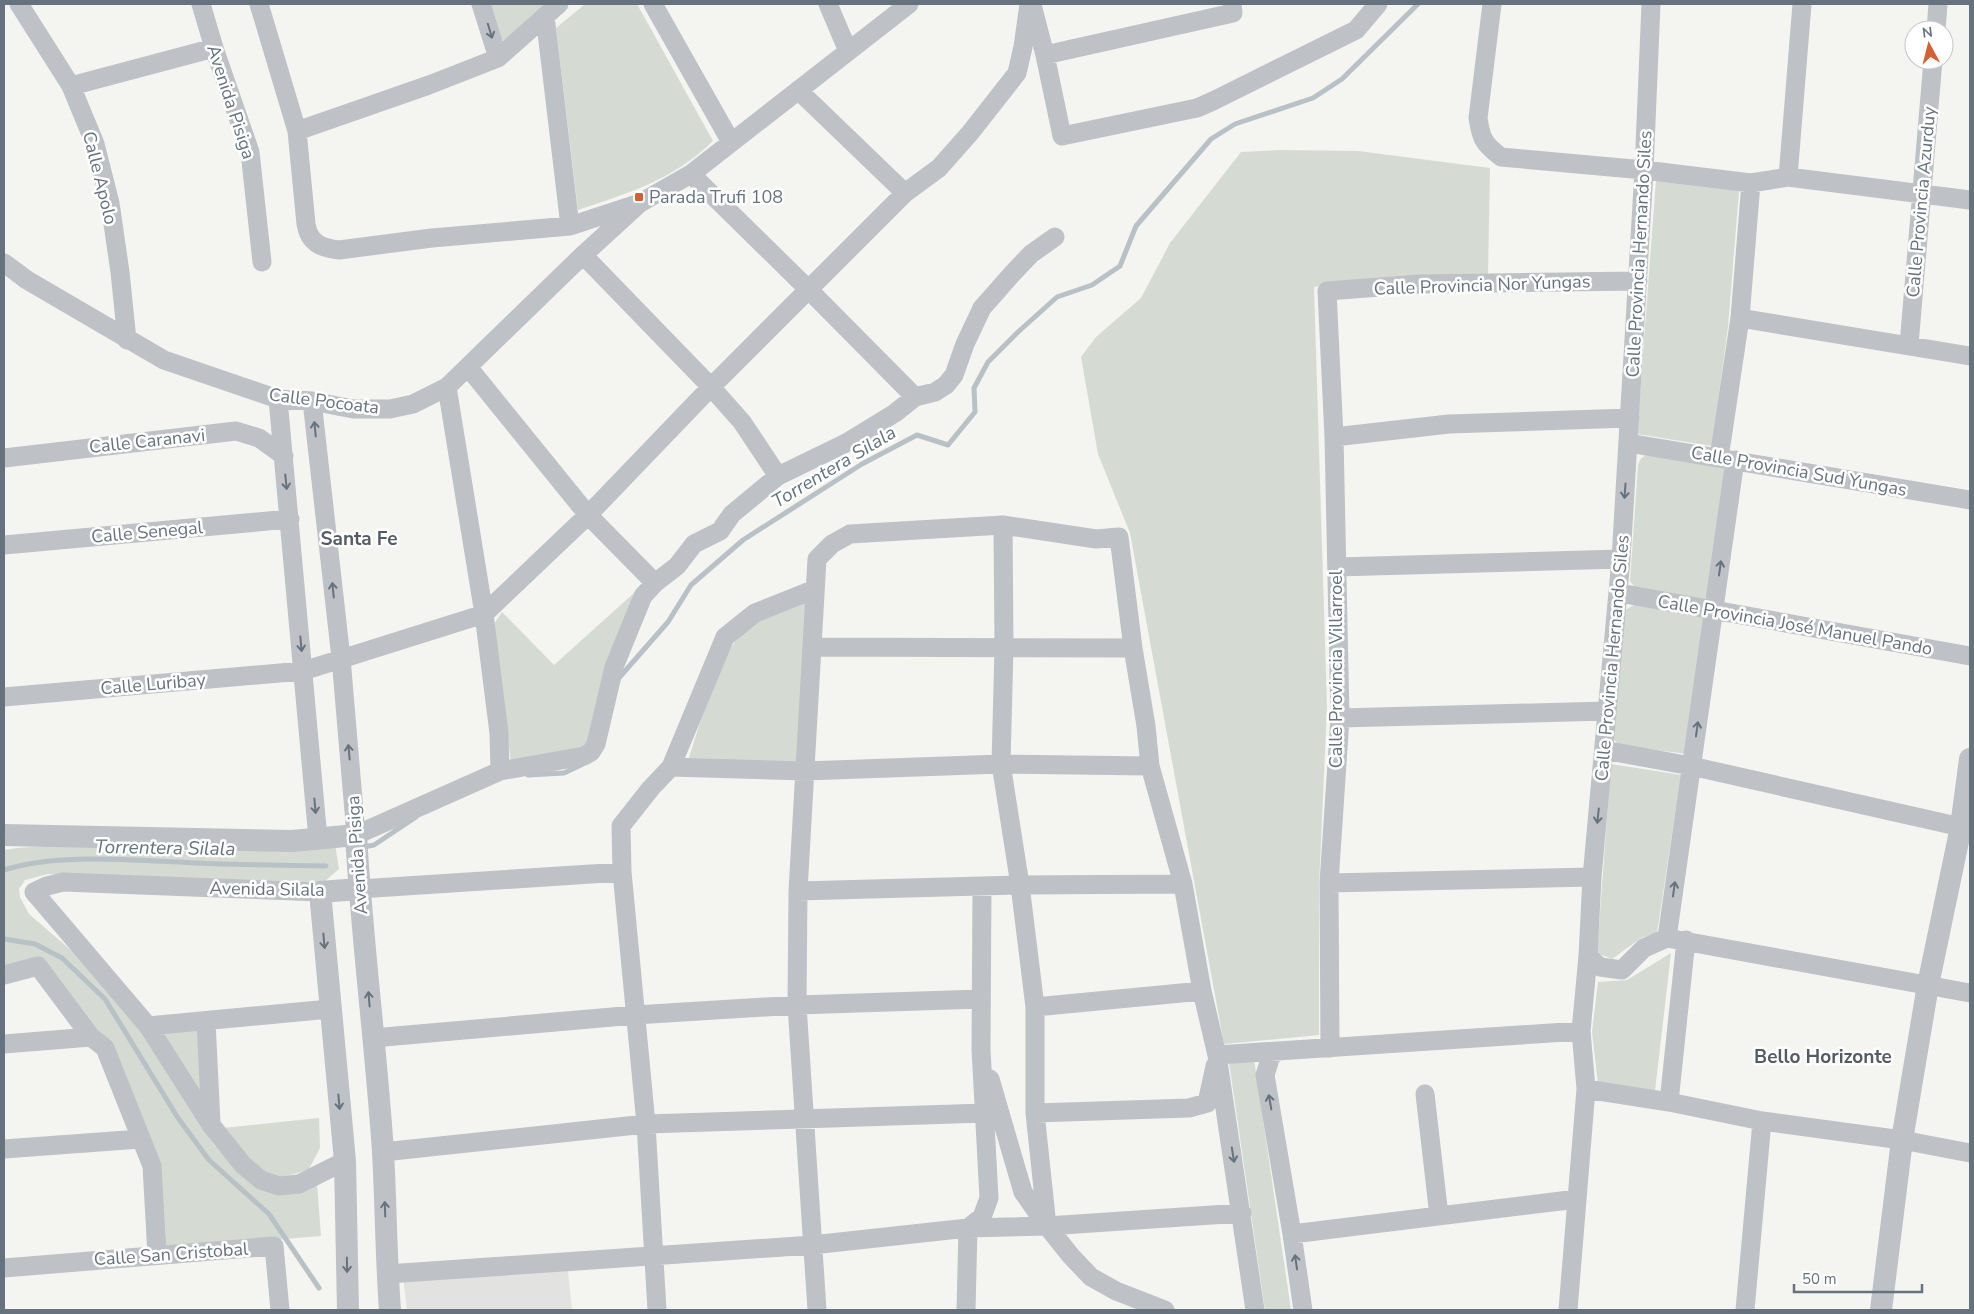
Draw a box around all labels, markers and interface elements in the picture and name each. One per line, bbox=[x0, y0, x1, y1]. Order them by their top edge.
north arrow bbox=[1904, 20, 1954, 70]
one-way arrow bbox=[485, 22, 495, 38]
text: N bbox=[1921, 23, 1934, 43]
street label: Avenida Pisiga bbox=[201, 42, 261, 162]
street label: Calle Provincia Azurduy bbox=[1901, 105, 1941, 298]
street label: Calle Apolo bbox=[77, 129, 123, 227]
street label: Calle Provincia Hernando Siles bbox=[1621, 130, 1657, 378]
place label: Parada Trufi 108 bbox=[649, 185, 783, 209]
marker: Parada Trufi 108 bbox=[633, 191, 645, 203]
street label: Calle Provincia Nor Yungas bbox=[1373, 269, 1591, 301]
street label: Calle Pocoata bbox=[268, 382, 380, 420]
water label: Torrentera Silala bbox=[767, 420, 901, 514]
one-way arrow bbox=[310, 421, 320, 437]
street label: Calle Caranavi bbox=[88, 423, 206, 459]
street label: Calle Provincia Sud Yungas bbox=[1689, 440, 1909, 502]
one-way arrow bbox=[281, 474, 291, 490]
one-way arrow bbox=[1621, 483, 1630, 499]
street label: Calle Senegal bbox=[90, 515, 204, 549]
district label: Santa Fe bbox=[321, 526, 397, 552]
street label: Calle Provincia Hernando Siles bbox=[1589, 534, 1635, 782]
one-way arrow bbox=[1715, 560, 1725, 576]
street label: Calle Provincia Villarroel bbox=[1324, 569, 1348, 768]
one-way arrow bbox=[328, 582, 338, 598]
street label: Calle Provincia José Manuel Pando bbox=[1656, 589, 1934, 661]
one-way arrow bbox=[296, 636, 306, 652]
street label: Calle Luribay bbox=[99, 667, 207, 701]
one-way arrow bbox=[1692, 721, 1702, 737]
one-way arrow bbox=[344, 744, 354, 760]
street label: Avenida Pisiga bbox=[341, 795, 373, 915]
one-way arrow bbox=[311, 798, 320, 814]
one-way arrow bbox=[1593, 807, 1603, 823]
water label: Torrentera Silala bbox=[94, 834, 236, 862]
street label: Avenida Silala bbox=[209, 876, 325, 902]
one-way arrow bbox=[1669, 882, 1679, 898]
one-way arrow bbox=[320, 932, 329, 948]
one-way arrow bbox=[364, 991, 374, 1007]
district label: Bello Horizonte bbox=[1754, 1044, 1892, 1070]
one-way arrow bbox=[334, 1094, 344, 1110]
one-way arrow bbox=[1264, 1094, 1274, 1110]
one-way arrow bbox=[1228, 1147, 1238, 1163]
one-way arrow bbox=[380, 1201, 389, 1217]
street label: Calle San Cristobal bbox=[93, 1237, 250, 1271]
one-way arrow bbox=[1291, 1254, 1301, 1270]
one-way arrow bbox=[342, 1256, 352, 1272]
scale bar bbox=[1794, 1262, 1922, 1294]
text: 50 m bbox=[1802, 1269, 1837, 1289]

